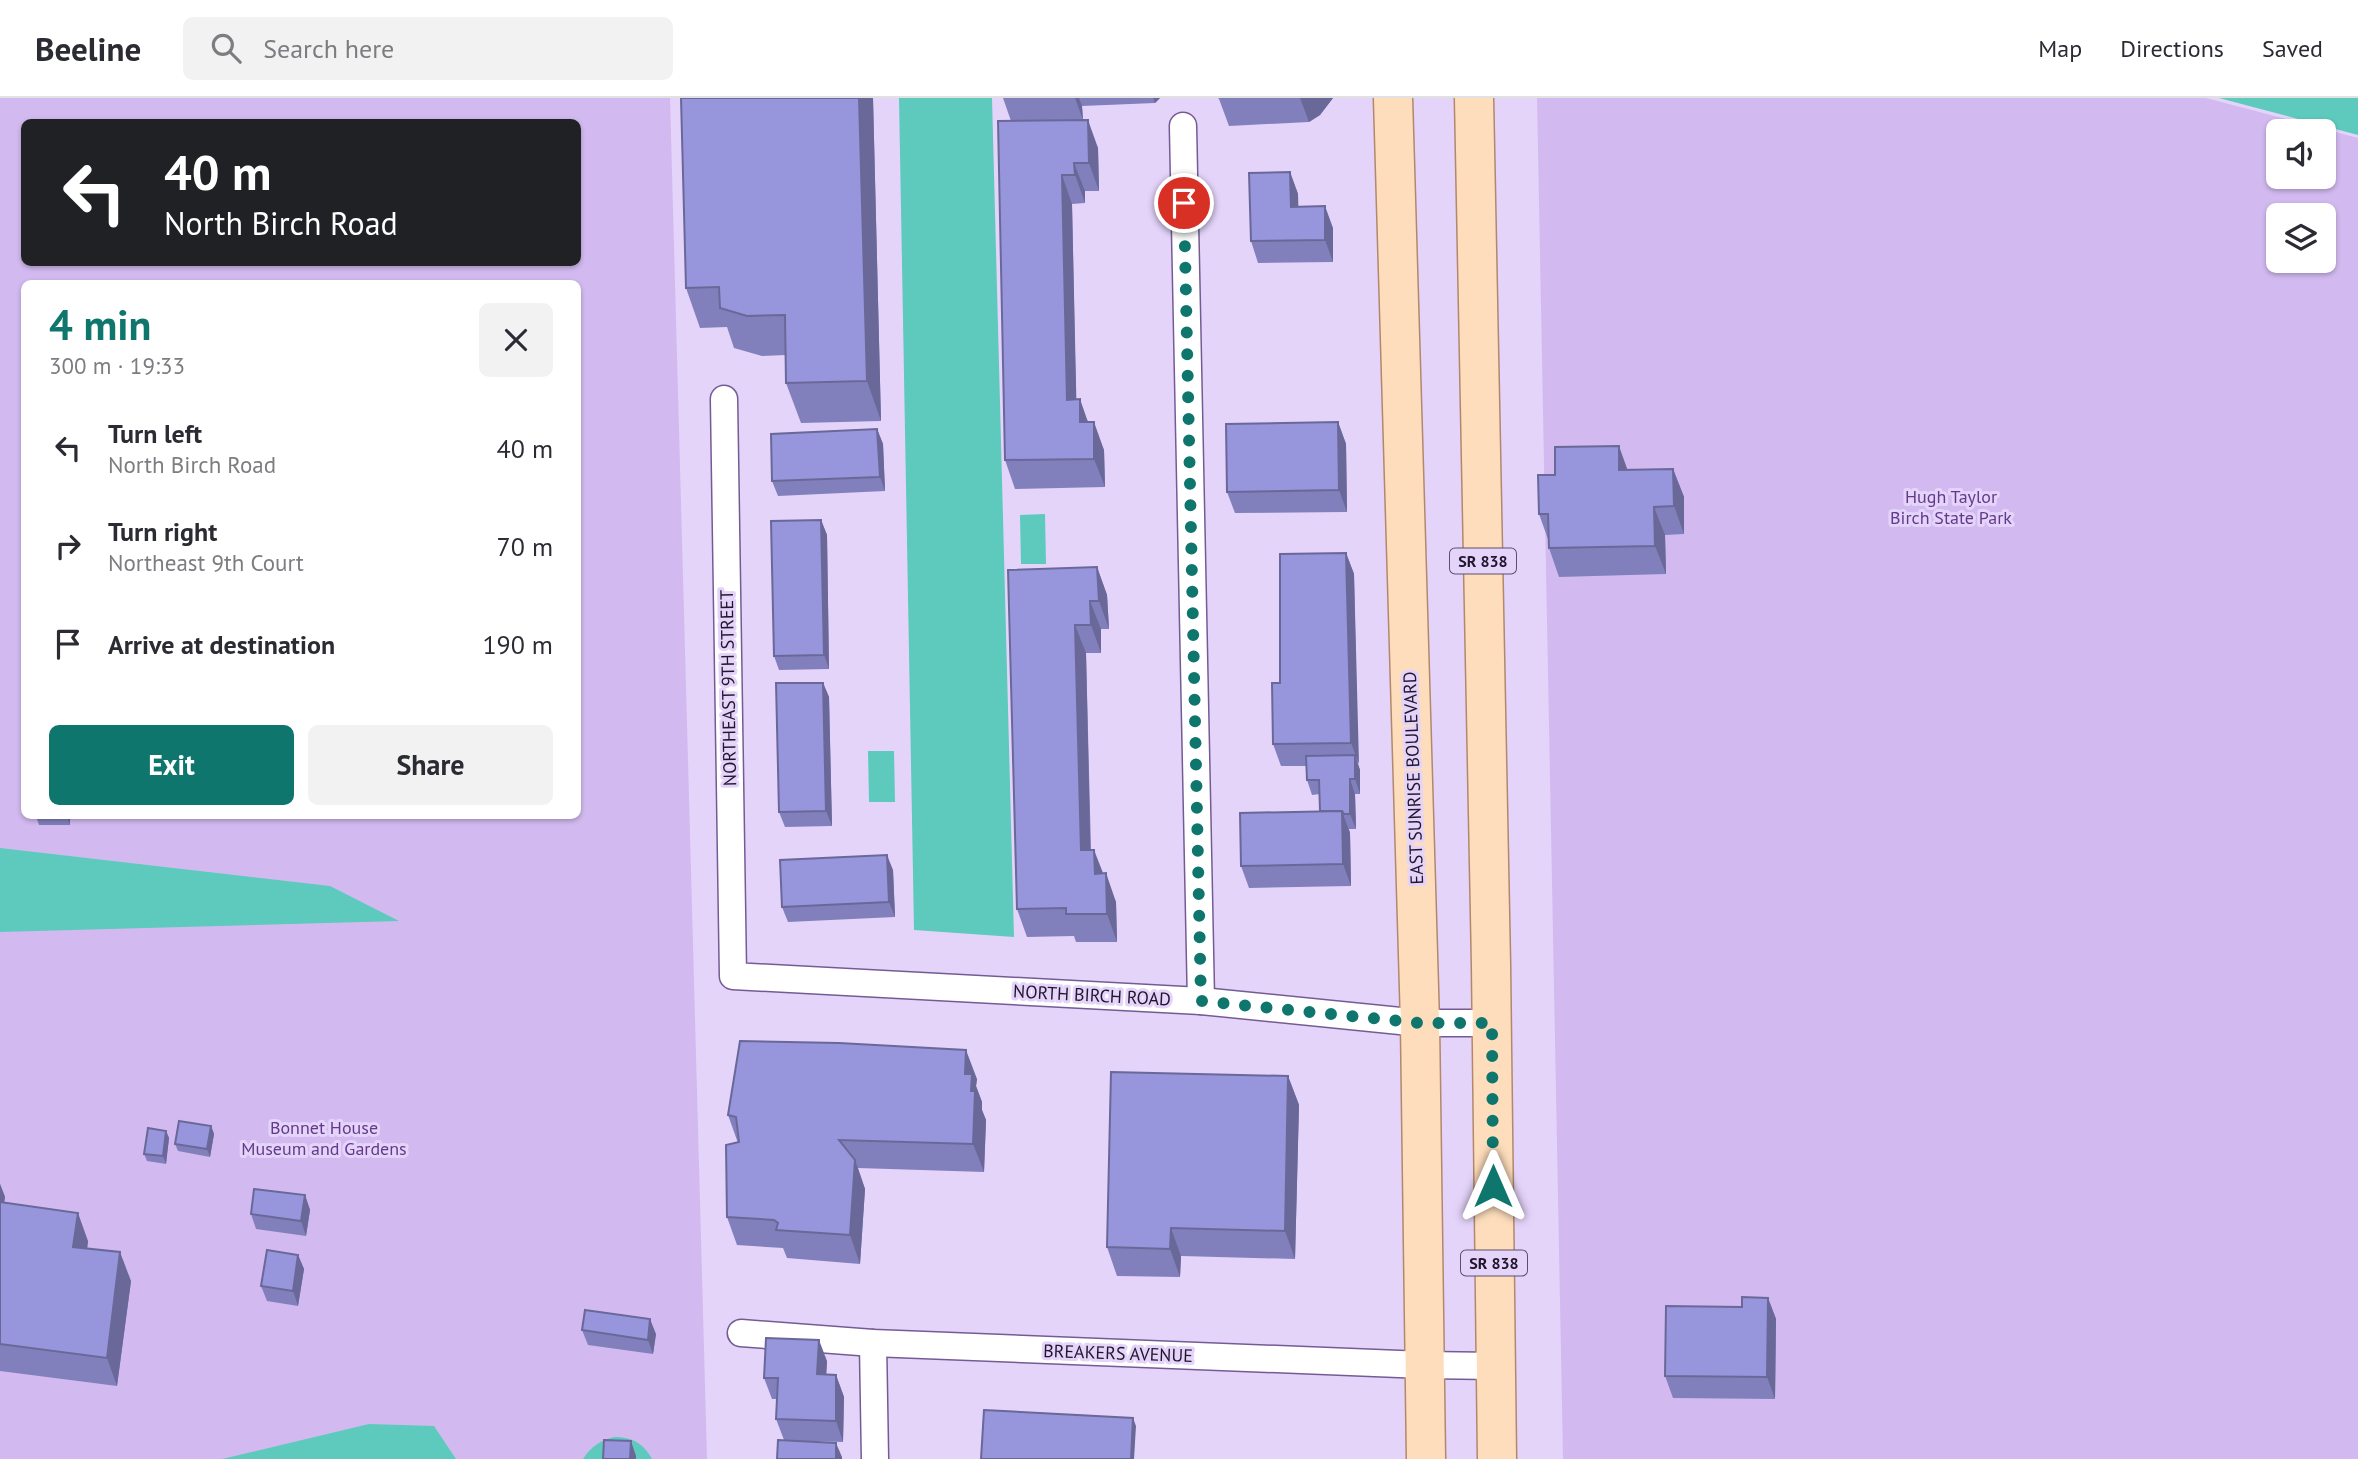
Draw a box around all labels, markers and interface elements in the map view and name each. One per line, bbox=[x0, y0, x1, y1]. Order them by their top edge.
search box bbox=[183, 17, 673, 80]
text: Beeline bbox=[35, 27, 141, 70]
icon: search bbox=[207, 29, 245, 67]
text: Search here bbox=[263, 32, 394, 65]
text: Map bbox=[2038, 33, 2082, 64]
text: Directions bbox=[2120, 33, 2224, 64]
text: Saved bbox=[2262, 33, 2323, 64]
map controls bbox=[2266, 119, 2336, 273]
button: sound bbox=[2266, 119, 2336, 189]
text: 40 m bbox=[164, 140, 271, 204]
icon: left bbox=[49, 147, 140, 238]
pin bbox=[1154, 173, 1214, 233]
icon: arrive bbox=[1165, 184, 1203, 222]
text: North Birch Road bbox=[164, 202, 398, 244]
button: layers bbox=[2266, 203, 2336, 273]
text: 4 min bbox=[49, 297, 151, 352]
button: close bbox=[479, 303, 553, 377]
text: 300 m · 19:33 bbox=[49, 351, 185, 380]
text: Turn left bbox=[108, 417, 202, 450]
icon: left bbox=[49, 429, 87, 467]
text: 40 m bbox=[497, 432, 553, 465]
text: North Birch Road bbox=[108, 450, 276, 479]
park label: Hugh Taylor Birch State Park bbox=[1890, 485, 2012, 529]
text: Turn right bbox=[108, 515, 217, 548]
icon: right bbox=[49, 527, 87, 565]
text: 70 m bbox=[497, 530, 553, 563]
text: Northeast 9th Court bbox=[108, 548, 304, 577]
road number: SR 838 bbox=[1450, 548, 1516, 574]
street label: NORTHEAST 9TH STREET bbox=[715, 590, 741, 786]
icon: arrive bbox=[49, 625, 87, 663]
text: Arrive at destination bbox=[108, 628, 335, 661]
text: 190 m bbox=[482, 628, 553, 661]
street label: EAST SUNRISE BOULEVARD bbox=[1398, 671, 1428, 885]
button: Exit bbox=[49, 725, 294, 805]
button: Share bbox=[308, 725, 553, 805]
street label: NORTH BIRCH ROAD bbox=[1013, 979, 1171, 1011]
park label: Bonnet House Museum and Gardens bbox=[241, 1116, 407, 1160]
position arrow bbox=[1456, 1149, 1530, 1223]
road number: SR 838 bbox=[1461, 1250, 1527, 1275]
street label: BREAKERS AVENUE bbox=[1043, 1339, 1193, 1367]

